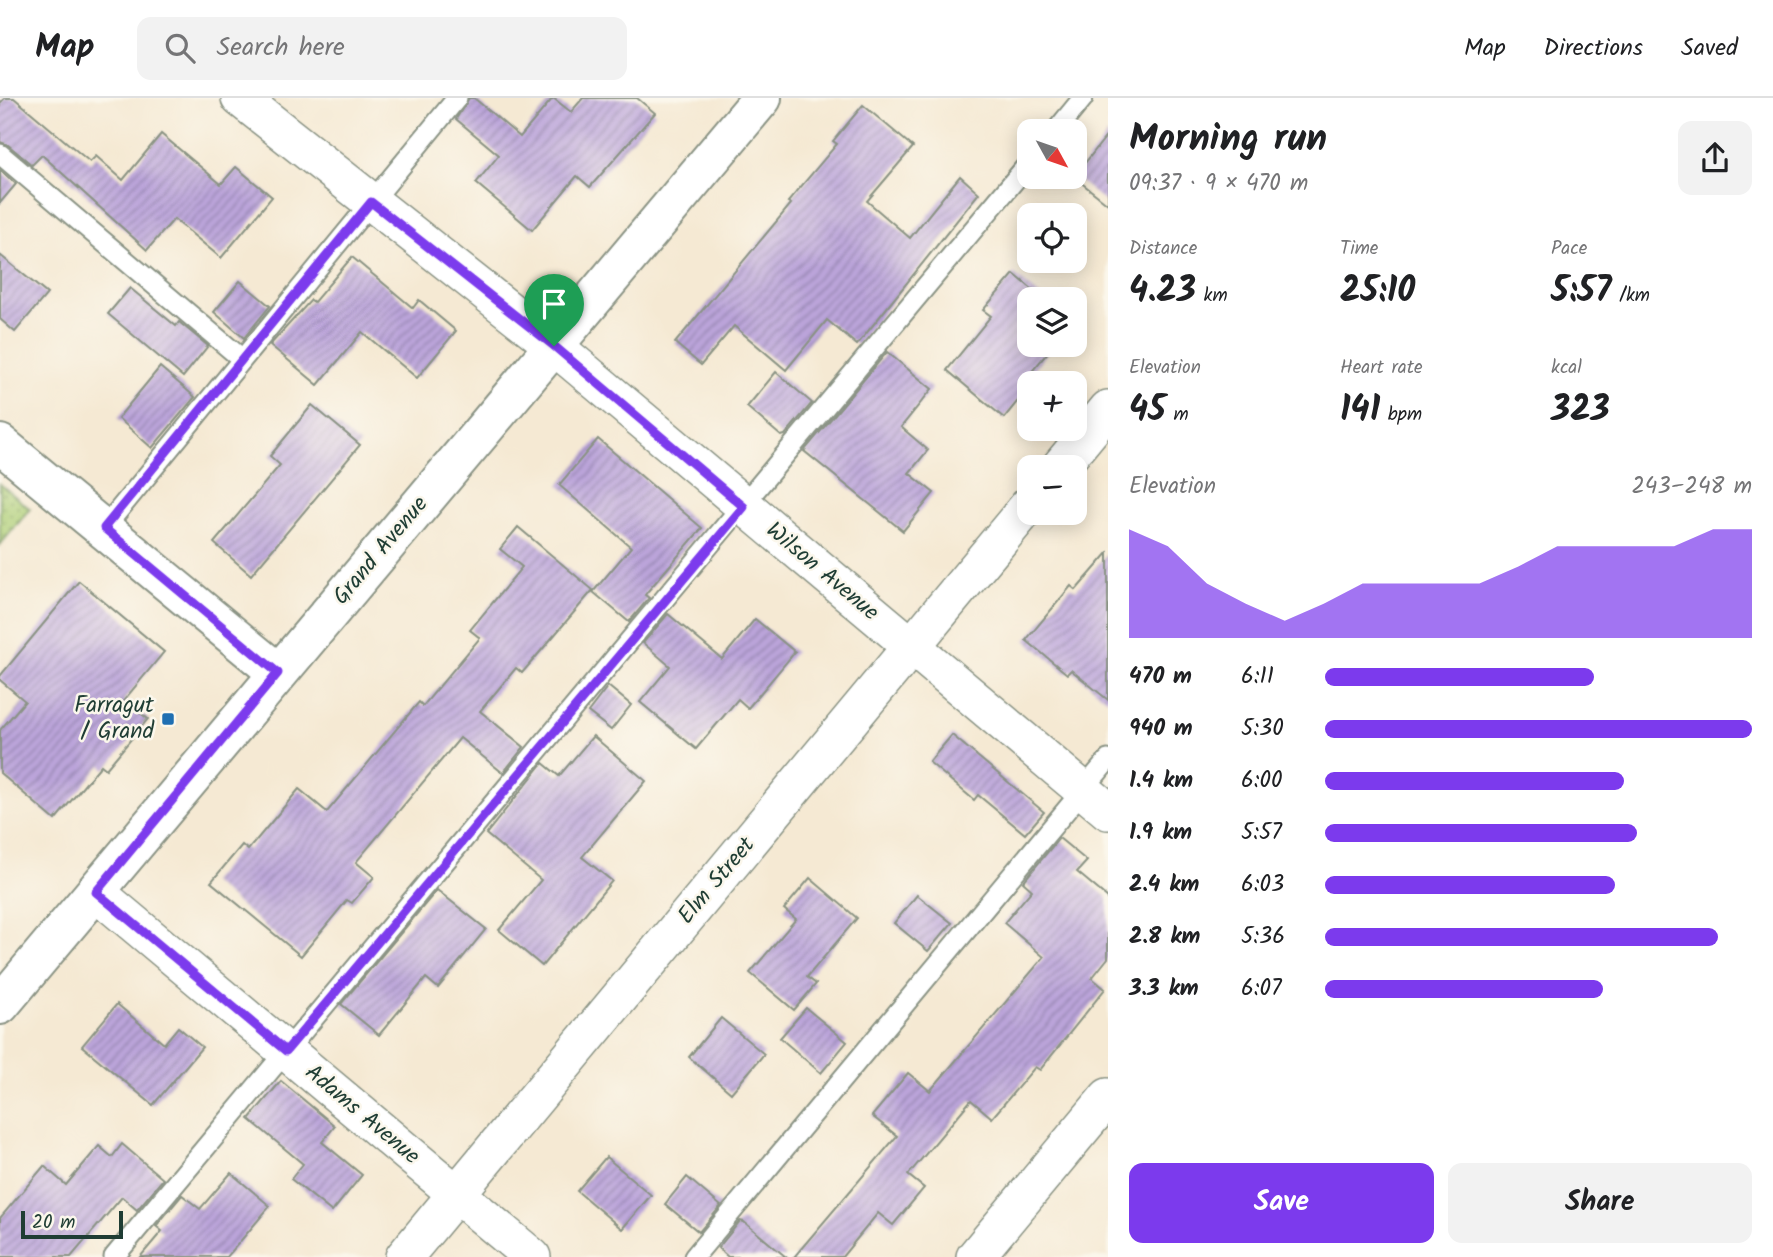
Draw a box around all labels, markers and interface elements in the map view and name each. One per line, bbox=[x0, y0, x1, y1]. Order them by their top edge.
search box bbox=[137, 17, 627, 80]
text: Map bbox=[35, 22, 95, 75]
text: Search here bbox=[217, 27, 345, 69]
icon: search bbox=[161, 29, 199, 67]
text: Map bbox=[1464, 29, 1506, 68]
text: Directions bbox=[1544, 29, 1643, 68]
text: Saved bbox=[1681, 29, 1738, 68]
text: Morning run bbox=[1129, 110, 1327, 170]
north arrow bbox=[1017, 119, 1087, 189]
map controls bbox=[1017, 119, 1087, 525]
button: share bbox=[1678, 121, 1752, 195]
text: 09:37 · 9 × 470 m bbox=[1129, 166, 1308, 202]
button: locate bbox=[1017, 203, 1087, 273]
text: Distance bbox=[1129, 234, 1197, 264]
text: Time bbox=[1340, 234, 1378, 264]
text: Pace bbox=[1551, 234, 1587, 264]
text: 4.23 bbox=[1129, 264, 1196, 320]
text: 25:10 bbox=[1340, 264, 1415, 320]
text: 5:57 bbox=[1551, 264, 1612, 320]
pin bbox=[524, 274, 584, 346]
text: km bbox=[1196, 281, 1228, 311]
text: /km bbox=[1612, 281, 1650, 311]
icon: arrive bbox=[535, 285, 573, 323]
button: layers bbox=[1017, 287, 1087, 357]
text: Elevation bbox=[1129, 353, 1201, 383]
text: Heart rate bbox=[1340, 353, 1423, 383]
text: kcal bbox=[1551, 353, 1582, 383]
button: + bbox=[1017, 371, 1087, 441]
text: 45 bbox=[1129, 383, 1166, 439]
text: 141 bbox=[1340, 383, 1380, 439]
text: 323 bbox=[1551, 383, 1610, 439]
text: m bbox=[1166, 400, 1189, 430]
text: bpm bbox=[1380, 400, 1422, 430]
button: − bbox=[1017, 455, 1087, 525]
text: Elevation bbox=[1129, 469, 1216, 505]
text: 243–248 m bbox=[1631, 469, 1752, 505]
street label: Grand Avenue bbox=[324, 488, 438, 614]
street label: Wilson Avenue bbox=[757, 514, 887, 630]
text: 470 m bbox=[1129, 659, 1192, 695]
text: 6:11 bbox=[1241, 659, 1274, 695]
place label: Farragut / Grand bbox=[74, 688, 155, 750]
marker: Farragut / Grand bbox=[160, 711, 176, 727]
text: 940 m bbox=[1129, 711, 1193, 747]
text: 5:30 bbox=[1241, 711, 1284, 747]
text: 1.4 km bbox=[1129, 763, 1193, 799]
text: 6:00 bbox=[1241, 763, 1282, 799]
text: 1.9 km bbox=[1129, 815, 1192, 851]
text: 5:57 bbox=[1241, 815, 1282, 851]
street label: Elm Street bbox=[669, 828, 765, 933]
text: 2.4 km bbox=[1129, 867, 1199, 903]
text: 6:03 bbox=[1241, 867, 1284, 903]
text: 2.8 km bbox=[1129, 919, 1200, 955]
text: 5:36 bbox=[1241, 919, 1285, 955]
text: 3.3 km bbox=[1129, 971, 1199, 1007]
text: 6:07 bbox=[1241, 971, 1282, 1007]
street label: Adams Avenue bbox=[296, 1056, 428, 1174]
button: Save bbox=[1129, 1163, 1434, 1243]
button: Share bbox=[1448, 1163, 1752, 1243]
scale bar bbox=[21, 1208, 122, 1240]
text: 20 m bbox=[32, 1208, 75, 1238]

